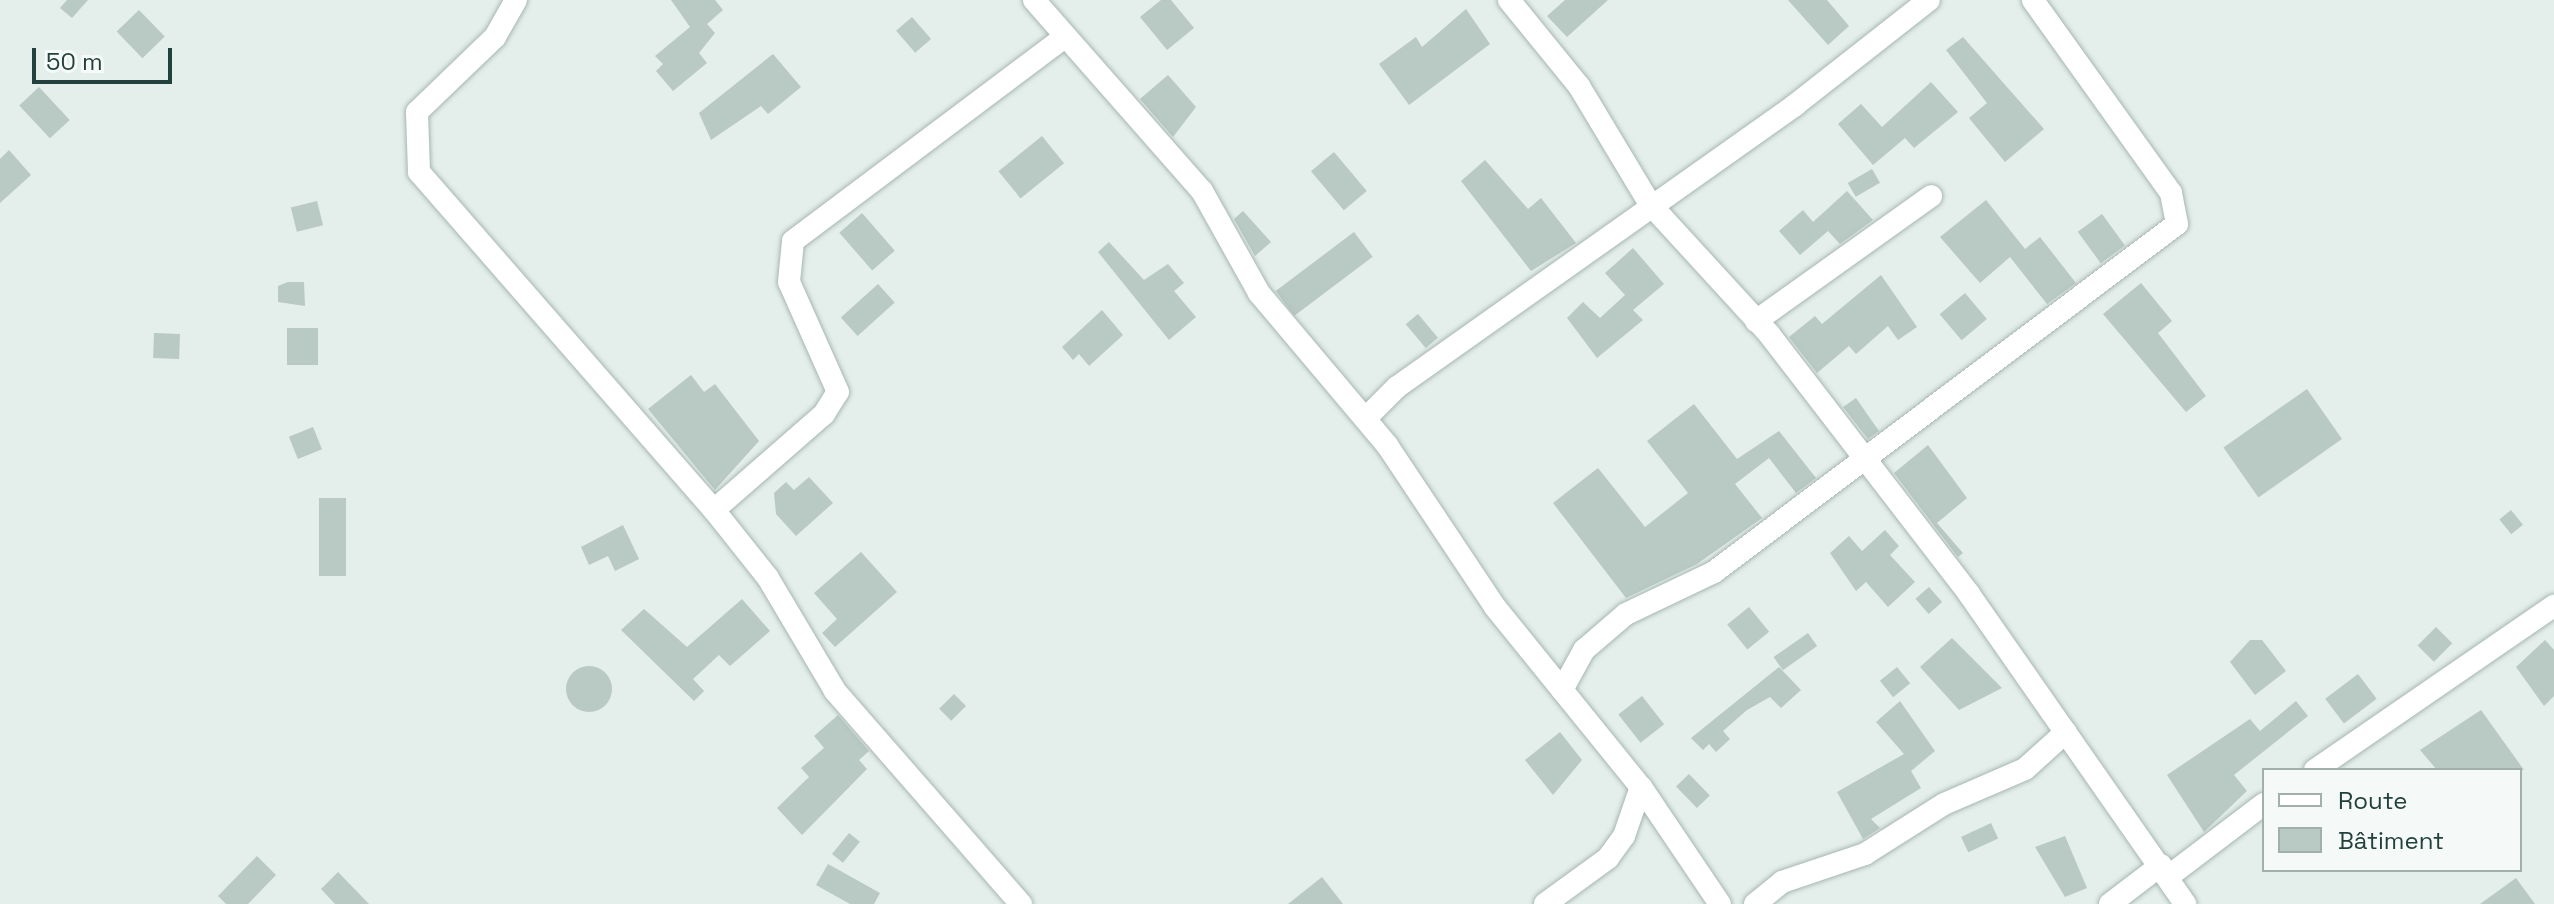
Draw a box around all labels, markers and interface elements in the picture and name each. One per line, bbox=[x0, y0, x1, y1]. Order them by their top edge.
scale bar bbox=[36, 32, 176, 82]
text: 50 m bbox=[46, 46, 103, 77]
legend bbox=[2262, 768, 2522, 872]
text: Route bbox=[2338, 785, 2407, 816]
text: Bâtiment bbox=[2338, 825, 2444, 856]

